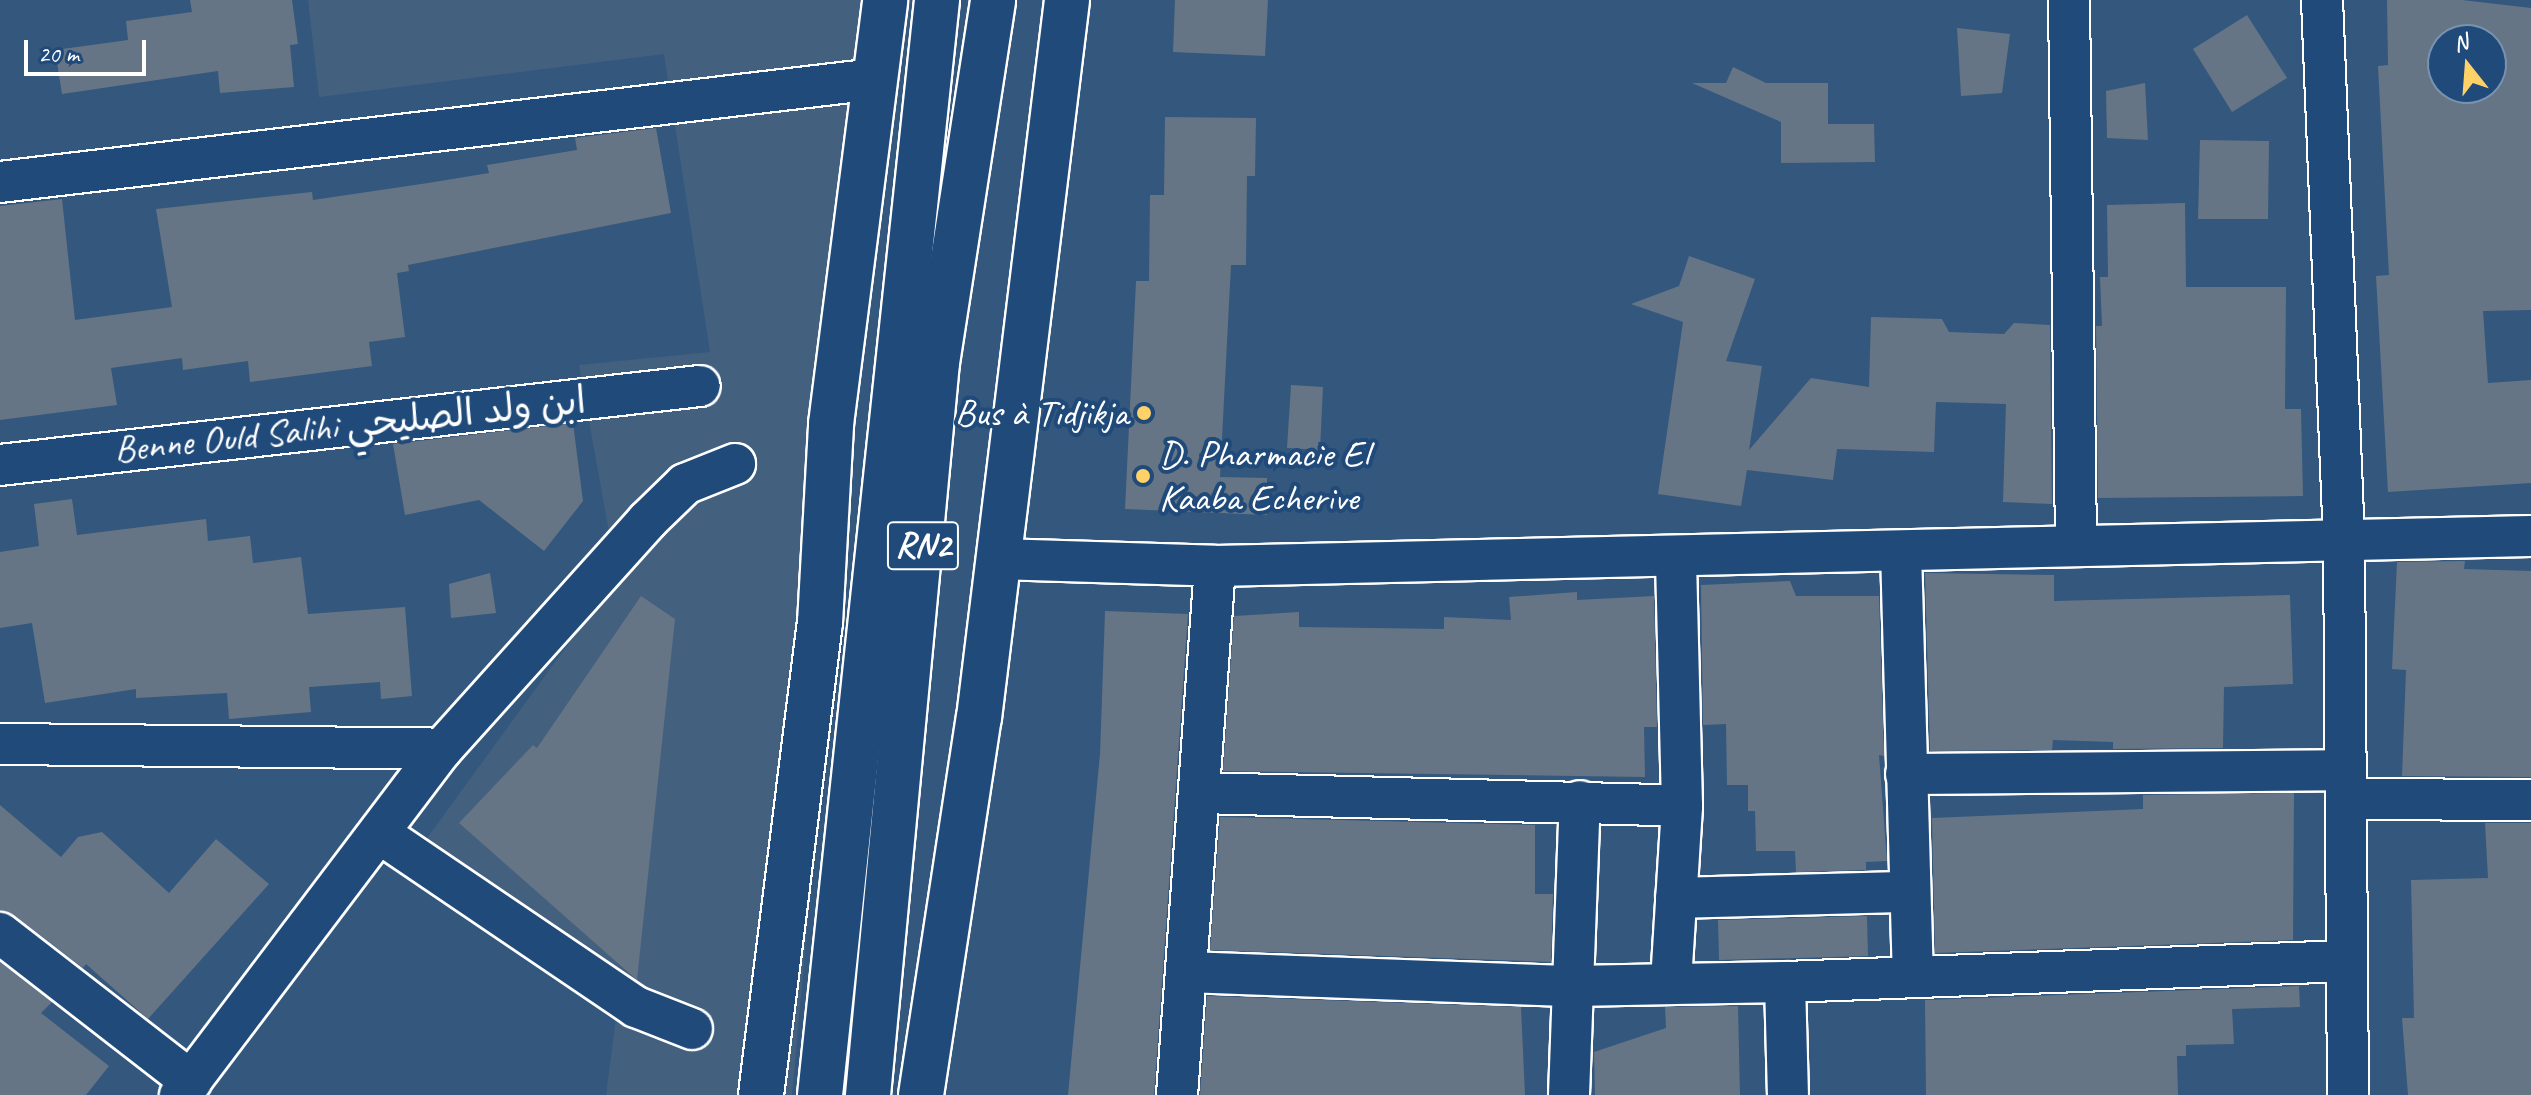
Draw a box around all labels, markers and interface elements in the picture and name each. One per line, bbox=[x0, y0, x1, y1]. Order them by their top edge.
scale bar bbox=[28, 24, 150, 74]
north arrow bbox=[2427, 24, 2507, 104]
text: N bbox=[2450, 28, 2471, 58]
text: 20 m bbox=[38, 39, 79, 69]
street label: Benne Ould Salihi ابن ولد الصليحي bbox=[112, 378, 588, 472]
place label: Bus à Tidjikja bbox=[955, 390, 1128, 436]
marker: Bus à Tidjikja bbox=[1135, 404, 1153, 422]
place label: D. Pharmacie El Kaaba Echerive bbox=[1159, 431, 1369, 520]
marker: D. Pharmacie El Kaaba Echerive bbox=[1134, 467, 1152, 485]
road number: RN2 bbox=[885, 514, 961, 578]

